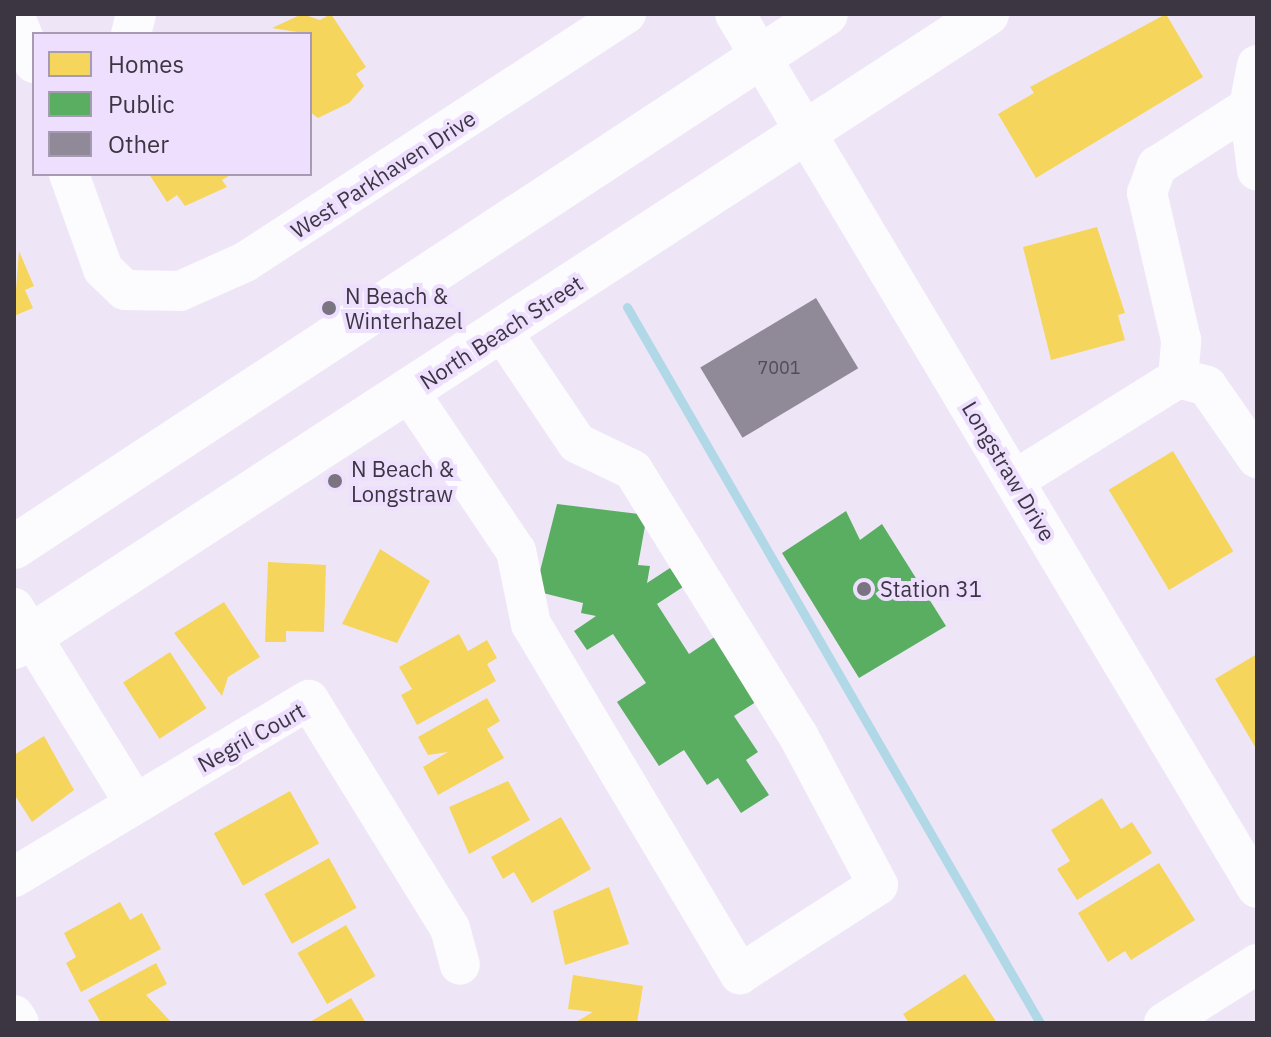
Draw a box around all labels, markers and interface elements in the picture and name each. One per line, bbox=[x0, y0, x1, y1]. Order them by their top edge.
legend bbox=[32, 32, 312, 176]
text: Homes bbox=[108, 48, 184, 80]
text: Public bbox=[108, 88, 175, 120]
street label: West Parkhaven Drive bbox=[286, 104, 480, 244]
text: Other bbox=[108, 128, 169, 160]
street label: North Beach Street bbox=[415, 270, 587, 394]
place label: N Beach & Winterhazel bbox=[345, 282, 463, 334]
marker: N Beach & Winterhazel bbox=[320, 299, 338, 317]
house number: 7001 bbox=[757, 357, 801, 379]
street label: Longstraw Drive bbox=[957, 396, 1061, 546]
place label: N Beach & Longstraw bbox=[351, 455, 454, 506]
marker: N Beach & Longstraw bbox=[326, 472, 344, 490]
place label: Station 31 bbox=[880, 576, 982, 602]
marker: Station 31 bbox=[855, 580, 873, 598]
street label: Negril Court bbox=[193, 697, 309, 777]

